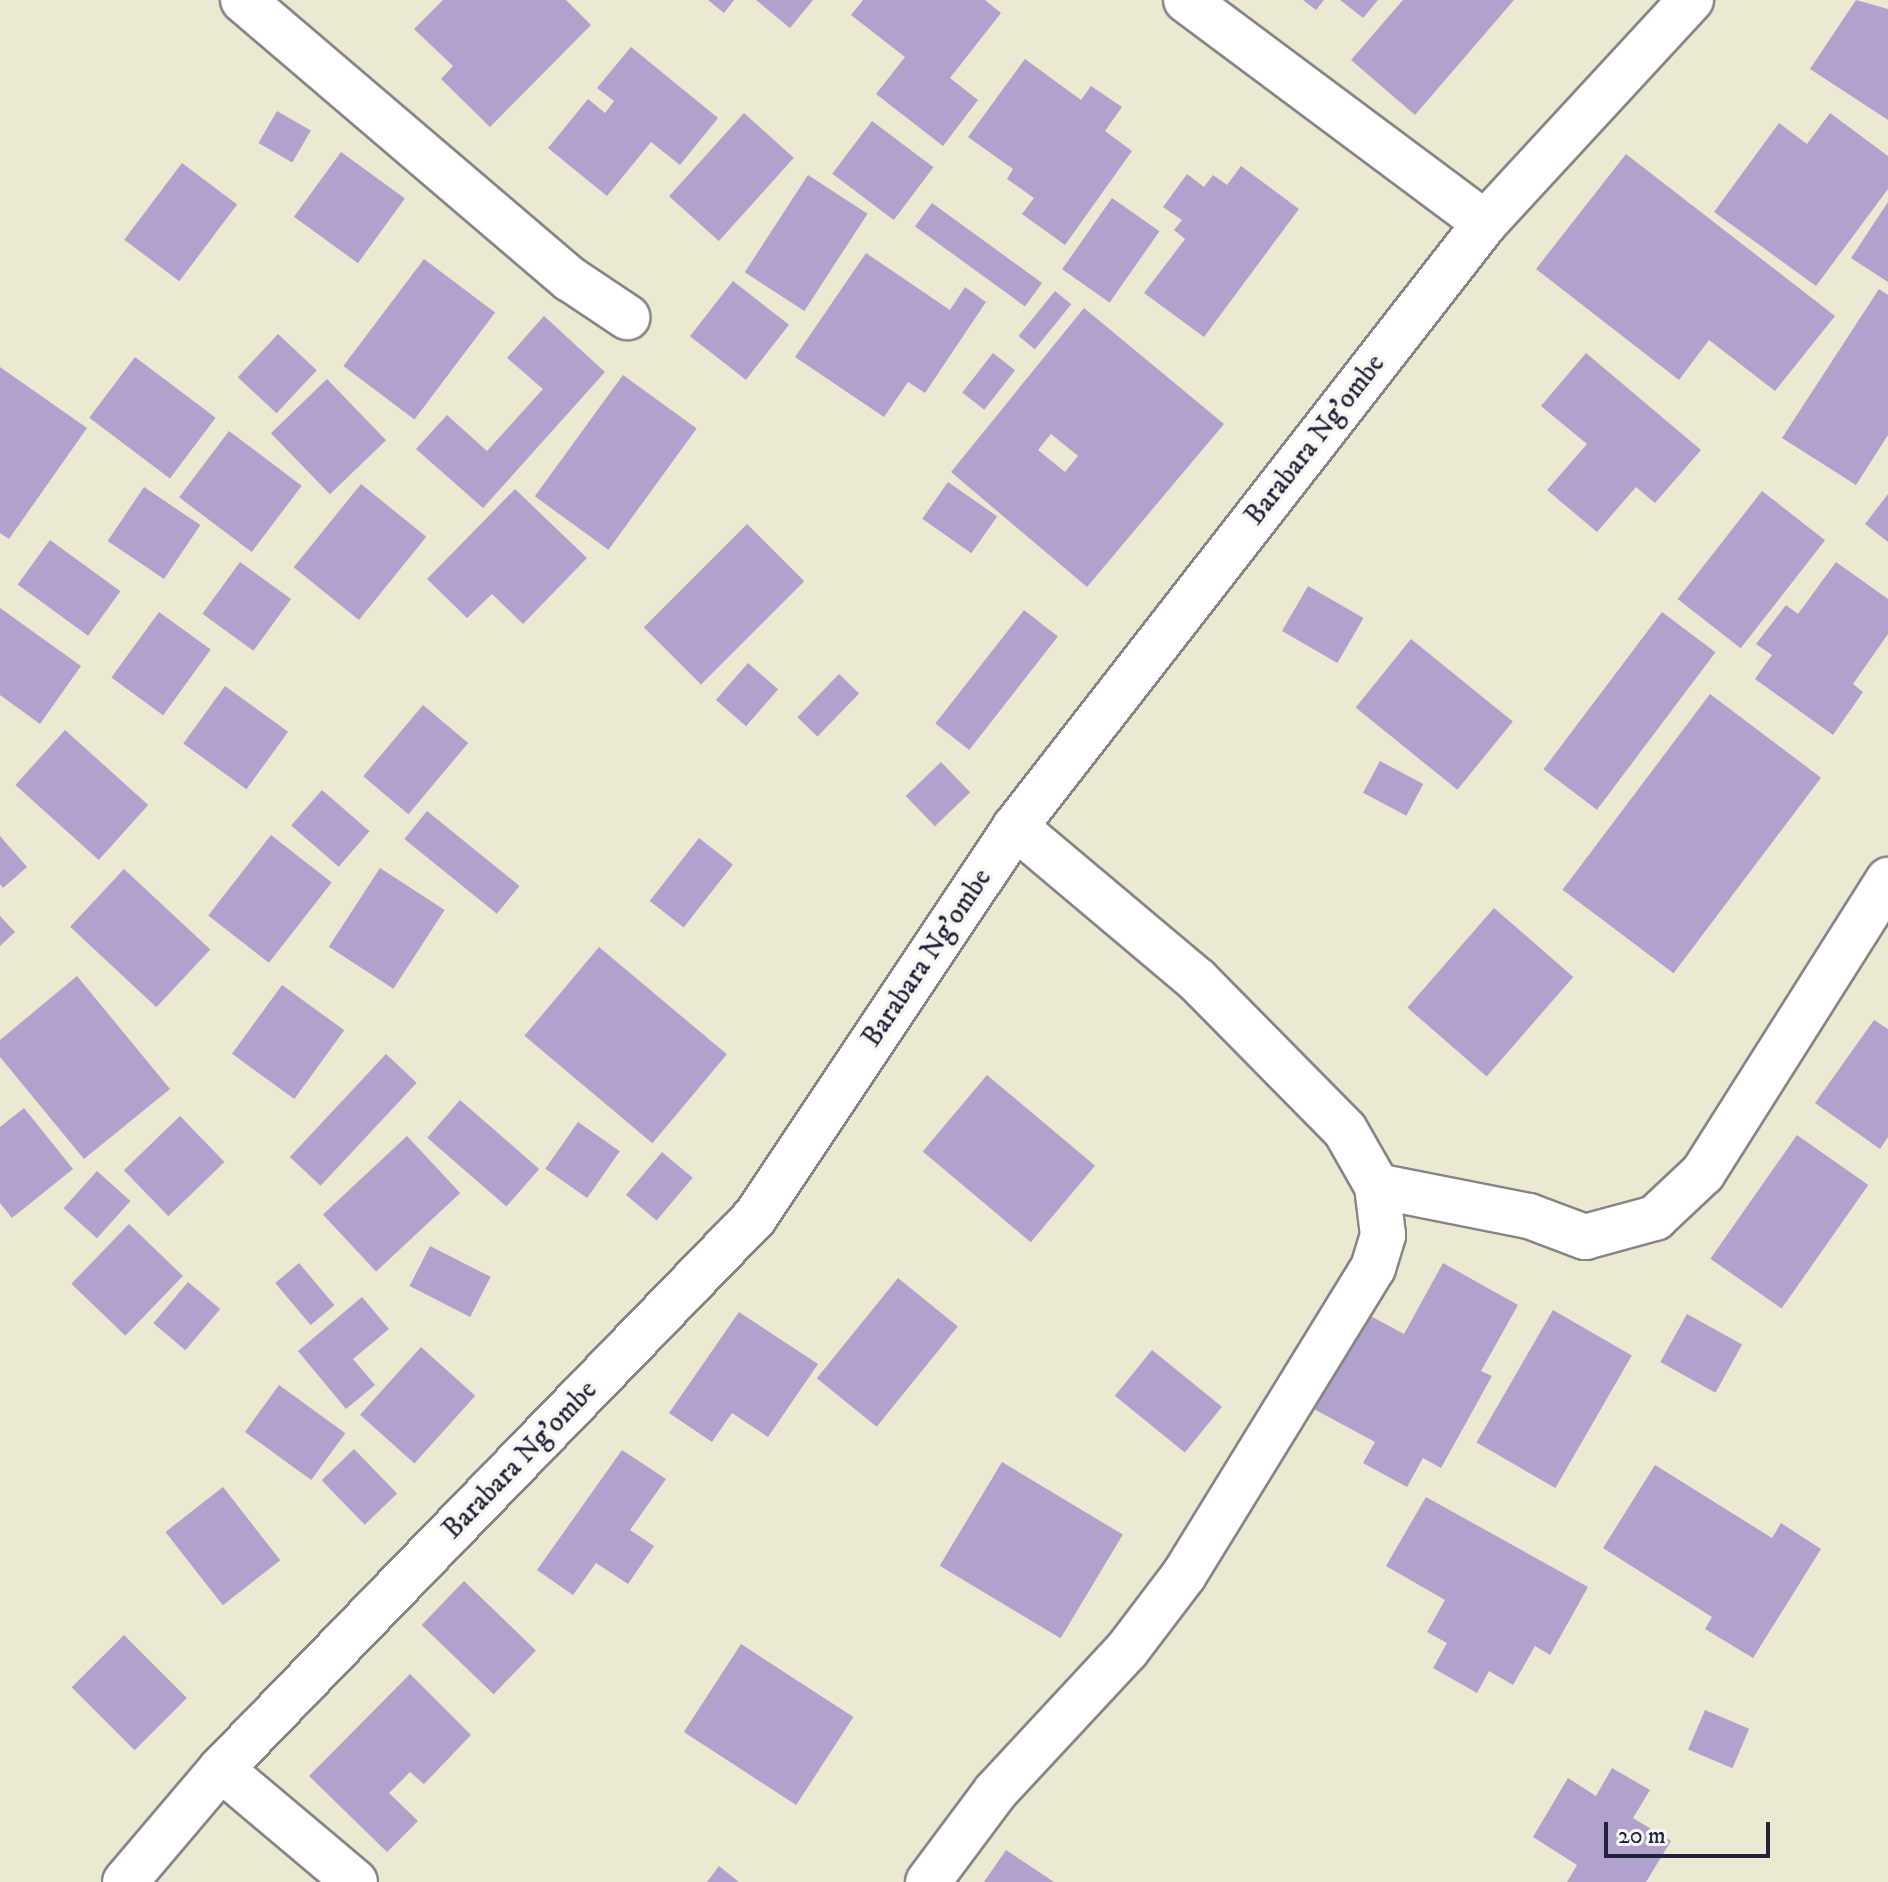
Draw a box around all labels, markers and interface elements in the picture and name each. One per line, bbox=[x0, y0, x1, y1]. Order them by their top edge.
street label: Barabara Ng'ombe bbox=[1238, 348, 1392, 532]
street label: Barabara Ng'ombe bbox=[855, 863, 999, 1053]
street label: Barabara Ng'ombe bbox=[436, 1374, 604, 1546]
scale bar bbox=[1608, 1806, 1774, 1856]
text: 20 m bbox=[1618, 1821, 1666, 1851]

